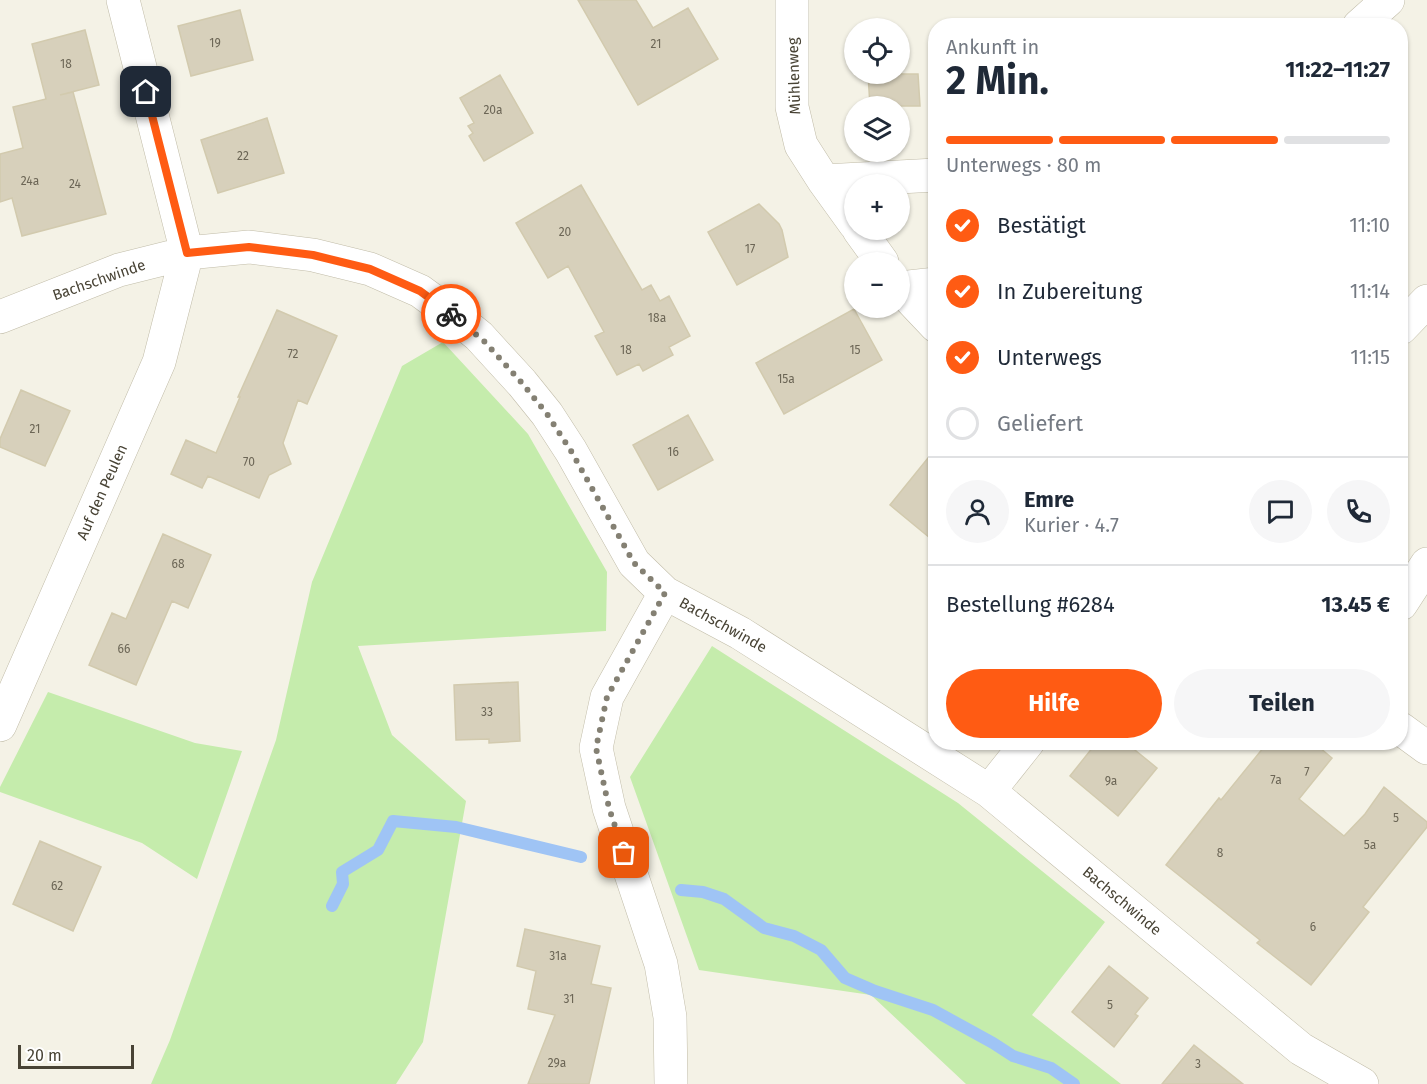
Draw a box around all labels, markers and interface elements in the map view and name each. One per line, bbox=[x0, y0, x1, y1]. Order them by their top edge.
map controls bbox=[844, 18, 910, 318]
button: locate bbox=[844, 18, 910, 84]
text: Ankunft in bbox=[946, 35, 1039, 59]
house number: 19 bbox=[209, 36, 221, 50]
house number: 21 bbox=[651, 37, 661, 51]
street label: Mühlenweg bbox=[784, 37, 804, 115]
text: 11:22–11:27 bbox=[1285, 56, 1390, 83]
house number: 18 bbox=[60, 57, 72, 71]
text: 2 Min. bbox=[946, 58, 1049, 104]
pin bbox=[120, 66, 171, 117]
icon: home bbox=[129, 75, 162, 108]
button: layers bbox=[844, 96, 910, 162]
house number: 20a bbox=[483, 103, 503, 117]
house number: 22 bbox=[237, 149, 249, 163]
text: Unterwegs · 80 m bbox=[946, 153, 1101, 177]
house number: 24a bbox=[21, 174, 39, 188]
button: + bbox=[844, 174, 910, 240]
house number: 24 bbox=[69, 177, 82, 191]
icon: check bbox=[946, 209, 979, 242]
text: Bestätigt bbox=[997, 212, 1086, 239]
text: 11:10 bbox=[1349, 213, 1390, 237]
house number: 20 bbox=[559, 225, 572, 239]
house number: 17 bbox=[745, 242, 755, 256]
button: − bbox=[844, 252, 910, 318]
street label: Bachschwinde bbox=[50, 256, 148, 304]
icon: check bbox=[946, 275, 979, 308]
text: In Zubereitung bbox=[997, 278, 1142, 305]
text: 11:14 bbox=[1350, 279, 1390, 303]
courier bbox=[421, 284, 481, 344]
icon: bike bbox=[435, 298, 468, 331]
house number: 18a bbox=[648, 311, 666, 325]
icon: check bbox=[946, 341, 979, 374]
house number: 18 bbox=[620, 343, 632, 357]
house number: 15 bbox=[849, 343, 861, 357]
text: Unterwegs bbox=[997, 344, 1102, 371]
text: 11:15 bbox=[1350, 345, 1390, 369]
house number: 72 bbox=[287, 347, 299, 361]
house number: 15a bbox=[777, 372, 795, 386]
text: Geliefert bbox=[997, 410, 1083, 437]
house number: 21 bbox=[30, 422, 40, 436]
street label: Auf den Peulen bbox=[73, 441, 131, 543]
house number: 16 bbox=[667, 445, 679, 459]
house number: 70 bbox=[243, 455, 255, 469]
button: person bbox=[946, 480, 1009, 543]
button: chat bbox=[1249, 480, 1312, 543]
button: phone bbox=[1327, 480, 1390, 543]
text: Emre bbox=[1024, 486, 1074, 513]
text: Kurier · 4.7 bbox=[1024, 513, 1119, 537]
house number: 68 bbox=[171, 557, 185, 571]
text: Bestellung #6284 bbox=[946, 591, 1115, 618]
text: 13.45 € bbox=[1321, 591, 1390, 618]
street label: Bachschwinde bbox=[676, 594, 770, 656]
house number: 66 bbox=[118, 642, 130, 656]
button: Hilfe bbox=[946, 669, 1162, 738]
button: Teilen bbox=[1174, 669, 1390, 738]
house number: 33 bbox=[481, 705, 493, 719]
house number: 7 bbox=[1304, 765, 1310, 779]
house number: 7a bbox=[1270, 773, 1282, 787]
house number: 9a bbox=[1105, 774, 1117, 788]
house number: 5 bbox=[1393, 811, 1399, 825]
pin bbox=[598, 827, 649, 878]
icon: bag bbox=[607, 836, 640, 869]
house number: 5a bbox=[1364, 838, 1376, 852]
house number: 8 bbox=[1217, 846, 1224, 860]
street label: Bachschwinde bbox=[1079, 863, 1165, 939]
house number: 62 bbox=[51, 879, 63, 893]
house number: 6 bbox=[1310, 920, 1316, 934]
house number: 31a bbox=[549, 949, 567, 963]
house number: 31 bbox=[564, 992, 574, 1006]
house number: 5 bbox=[1107, 998, 1113, 1012]
scale bar bbox=[18, 1042, 134, 1070]
text: 20 m bbox=[27, 1046, 62, 1065]
house number: 29a bbox=[548, 1056, 566, 1070]
house number: 3 bbox=[1195, 1057, 1201, 1071]

